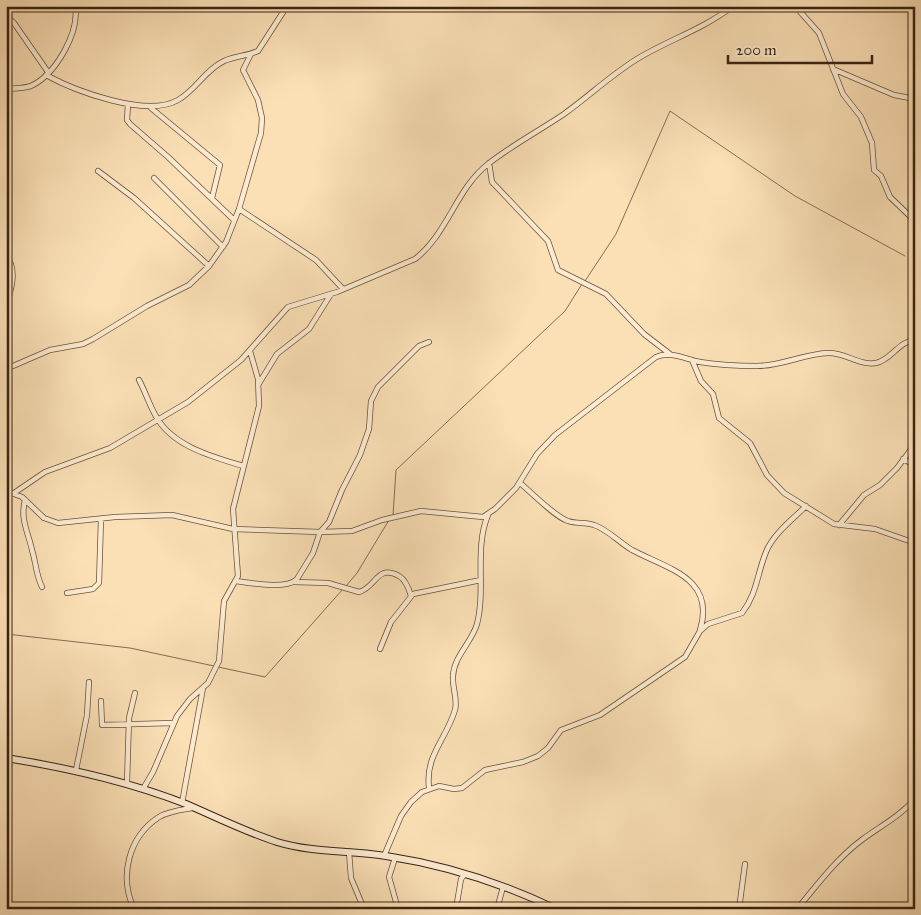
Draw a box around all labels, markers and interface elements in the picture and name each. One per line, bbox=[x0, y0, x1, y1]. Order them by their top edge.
scale bar bbox=[728, 32, 872, 64]
text: 200 m bbox=[736, 41, 777, 59]

